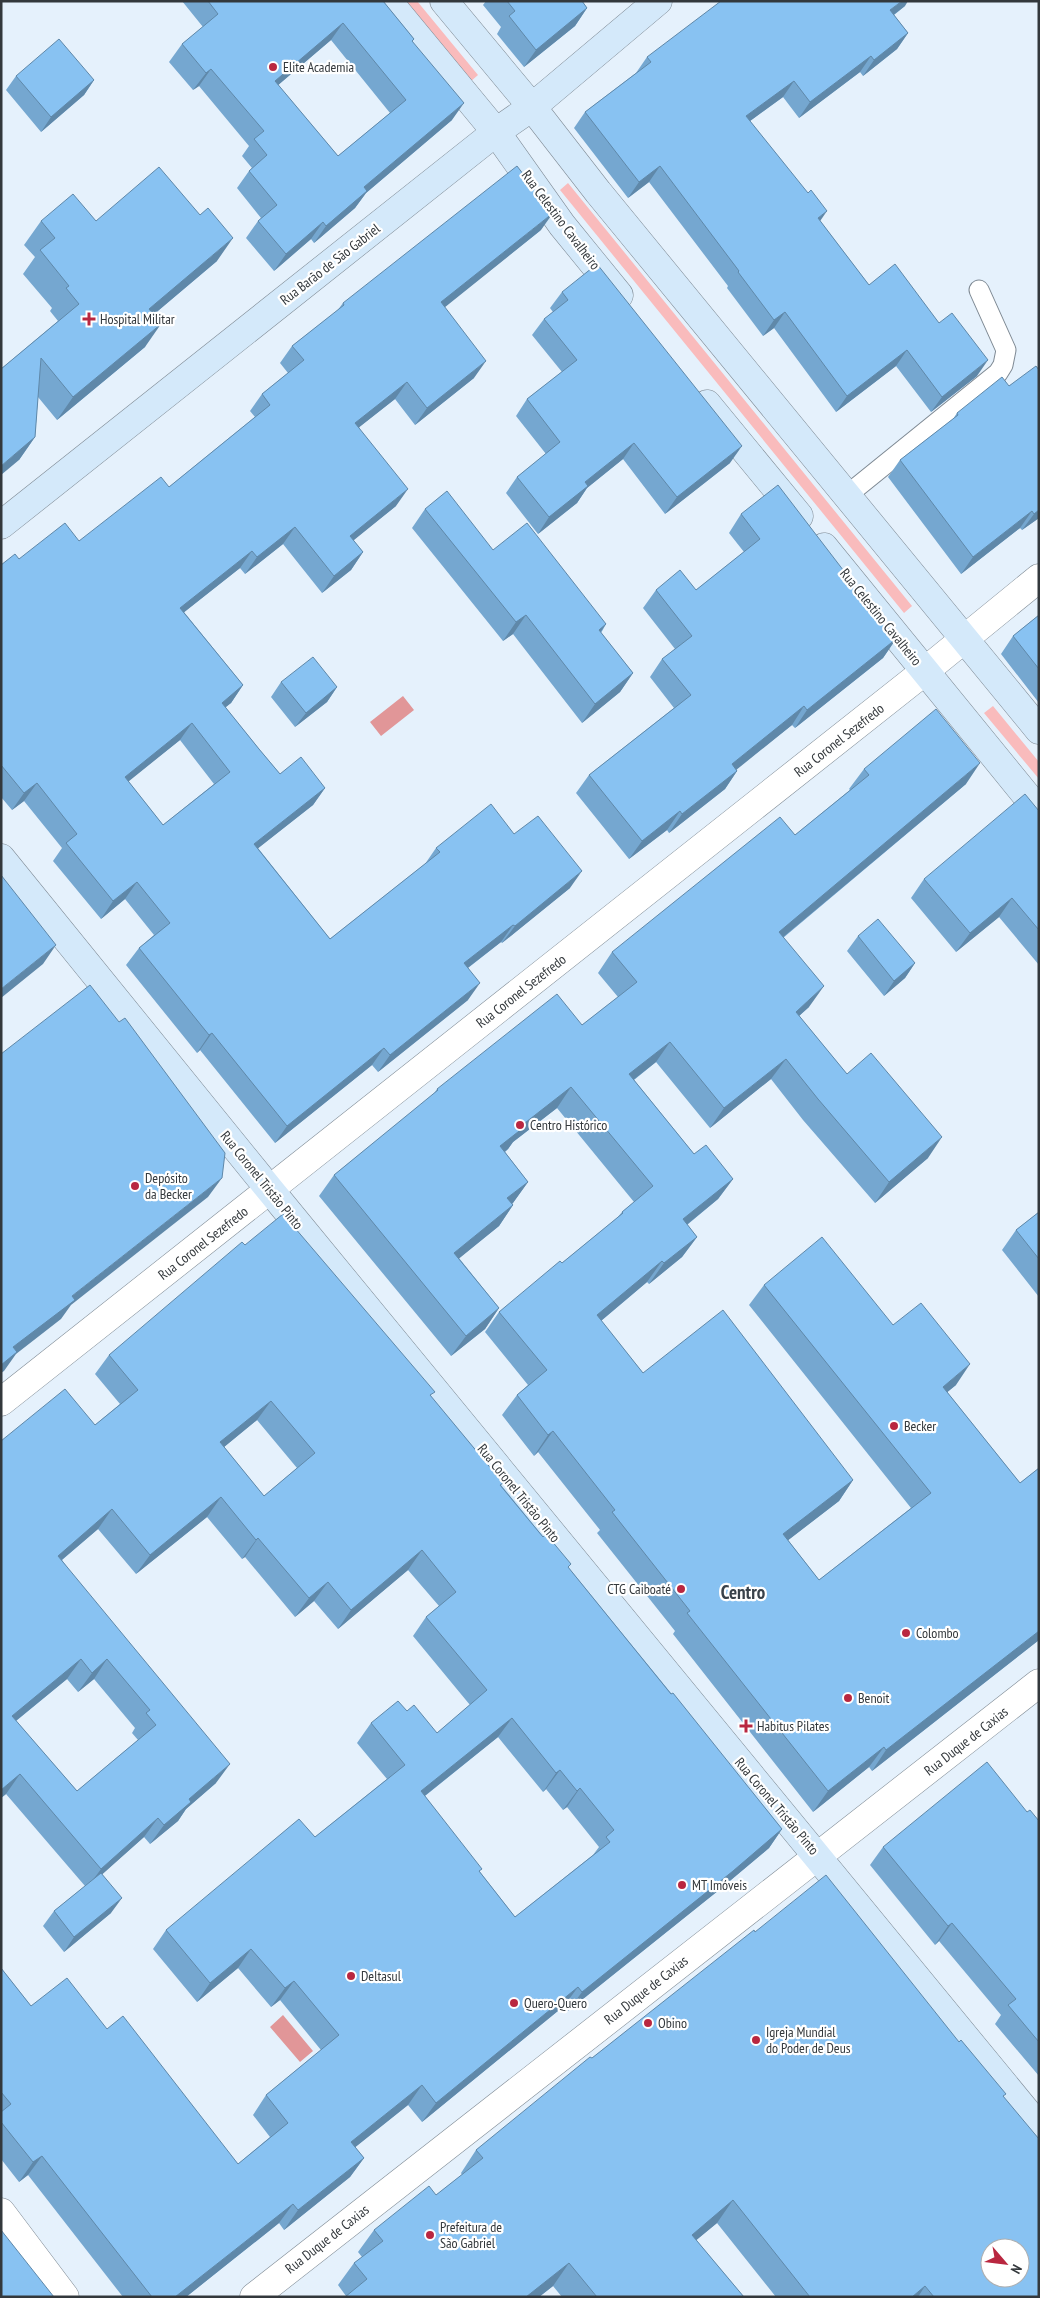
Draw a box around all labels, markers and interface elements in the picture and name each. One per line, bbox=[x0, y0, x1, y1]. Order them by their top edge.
place label: Elite Academia bbox=[283, 58, 354, 76]
marker: Elite Academia bbox=[267, 61, 279, 73]
street label: Rua Celestino Cavalheiro bbox=[518, 167, 604, 273]
street label: Rua Barão de São Gabriel bbox=[276, 219, 384, 309]
place label: Hospital Militar bbox=[100, 310, 175, 328]
marker: Hospital Militar bbox=[82, 312, 96, 326]
street label: Rua Celestino Cavalheiro bbox=[836, 565, 926, 669]
street label: Rua Coronel Sezefredo bbox=[790, 699, 888, 781]
street label: Rua Coronel Sezefredo bbox=[472, 950, 570, 1032]
place label: Centro Histórico bbox=[530, 1116, 607, 1134]
marker: Centro Histórico bbox=[514, 1119, 526, 1131]
street label: Rua Coronel Tristão Pinto bbox=[217, 1127, 307, 1233]
place label: Depósito da Becker bbox=[145, 1169, 192, 1203]
marker: Depósito da Becker bbox=[129, 1180, 141, 1192]
street label: Rua Coronel Sezefredo bbox=[154, 1202, 252, 1284]
place label: Becker bbox=[904, 1417, 936, 1435]
marker: Becker bbox=[888, 1420, 900, 1432]
street label: Rua Coronel Tristão Pinto bbox=[474, 1440, 564, 1546]
place label: CTG Caiboaté bbox=[607, 1580, 671, 1598]
district label: Centro bbox=[721, 1580, 765, 1604]
marker: CTG Caiboaté bbox=[675, 1583, 687, 1595]
place label: Colombo bbox=[916, 1624, 959, 1642]
marker: Colombo bbox=[900, 1627, 912, 1639]
place label: Benoit bbox=[858, 1689, 890, 1707]
marker: Benoit bbox=[842, 1692, 854, 1704]
street label: Rua Duque de Caxias bbox=[920, 1703, 1012, 1779]
place label: Habitus Pilates bbox=[757, 1717, 830, 1735]
marker: Habitus Pilates bbox=[739, 1719, 753, 1733]
street label: Rua Coronel Tristão Pinto bbox=[731, 1754, 823, 1858]
place label: MT Imóveis bbox=[692, 1876, 747, 1894]
marker: MT Imóveis bbox=[676, 1879, 688, 1891]
street label: Rua Duque de Caxias bbox=[600, 1952, 692, 2028]
place label: Deltasul bbox=[361, 1967, 402, 1985]
marker: Deltasul bbox=[345, 1970, 357, 1982]
place label: Quero-Quero bbox=[524, 1994, 587, 2012]
marker: Quero-Quero bbox=[508, 1997, 520, 2009]
place label: Obino bbox=[658, 2014, 687, 2032]
marker: Obino bbox=[642, 2017, 654, 2029]
place label: Igreja Mundial do Poder de Deus bbox=[766, 2023, 851, 2057]
marker: Igreja Mundial do Poder de Deus bbox=[750, 2034, 762, 2046]
street label: Rua Duque de Caxias bbox=[281, 2201, 373, 2277]
place label: Prefeitura de São Gabriel bbox=[440, 2218, 502, 2252]
marker: Prefeitura de São Gabriel bbox=[424, 2229, 436, 2241]
north arrow bbox=[980, 2238, 1030, 2288]
text: N bbox=[1007, 2262, 1026, 2277]

